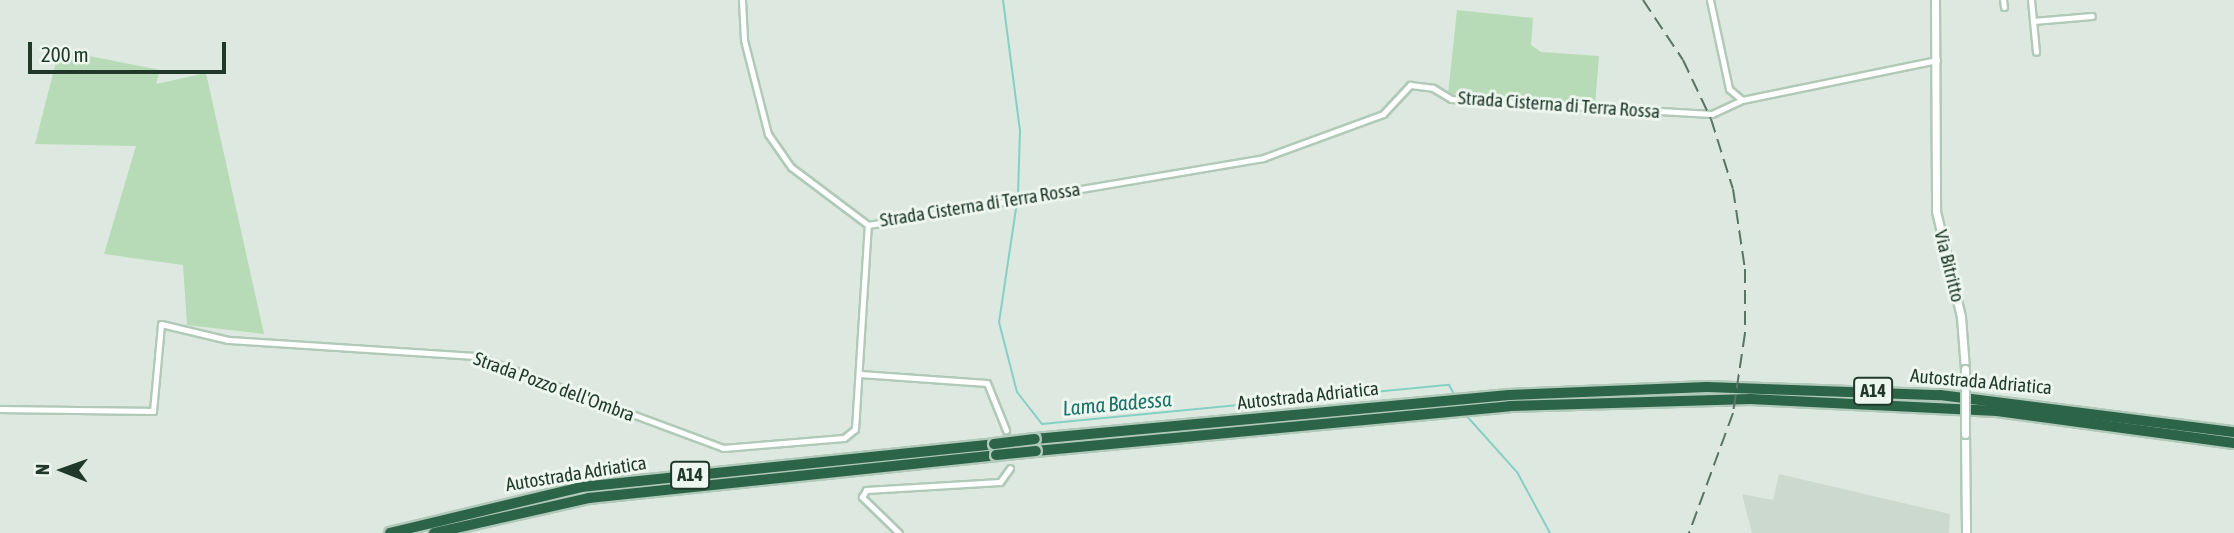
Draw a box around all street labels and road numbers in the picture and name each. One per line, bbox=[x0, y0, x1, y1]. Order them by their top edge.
street label: Strada Cisterna di Terra Rossa bbox=[1457, 87, 1661, 123]
street label: Strada Cisterna di Terra Rossa bbox=[878, 178, 1082, 232]
street label: Via Bitritto bbox=[1929, 228, 1969, 304]
street label: Strada Pozzo dell'Ombra bbox=[470, 347, 638, 427]
street label: Autostrada Adriatica bbox=[1909, 364, 2053, 400]
road number: A14 bbox=[1852, 376, 1894, 405]
street label: Autostrada Adriatica bbox=[1236, 377, 1380, 415]
street label: Autostrada Adriatica bbox=[504, 452, 648, 496]
road number: A14 bbox=[669, 461, 711, 490]

